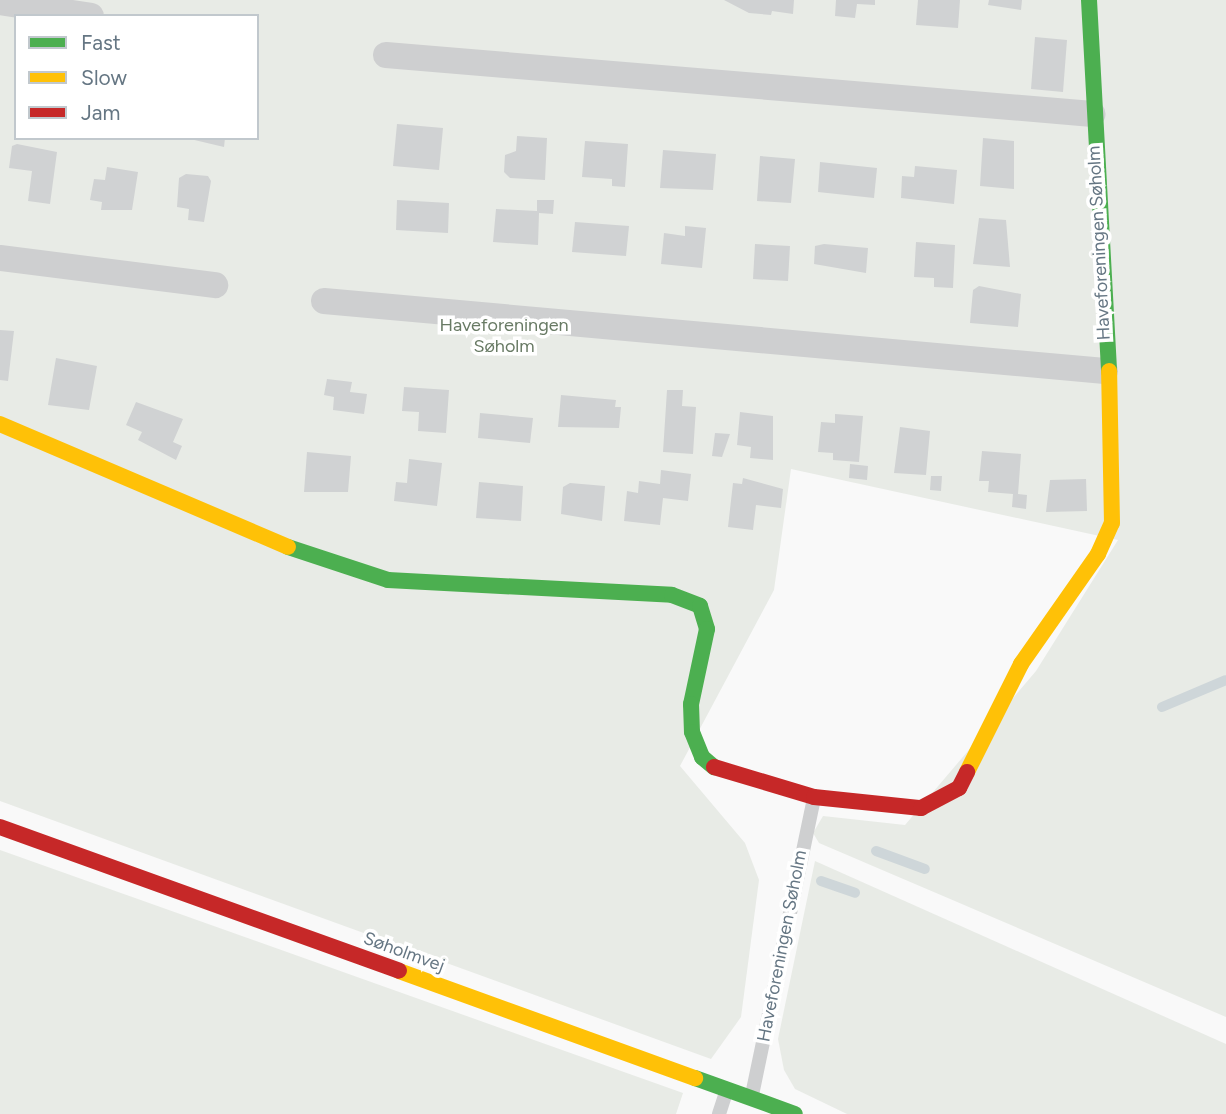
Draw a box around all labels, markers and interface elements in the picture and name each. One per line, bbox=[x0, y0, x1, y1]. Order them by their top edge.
legend bbox=[14, 14, 259, 140]
text: Fast bbox=[81, 30, 121, 55]
text: Slow bbox=[81, 65, 127, 90]
text: Jam bbox=[81, 100, 120, 125]
street label: Haveforeningen Søholm bbox=[1083, 145, 1115, 341]
park label: Haveforeningen Søholm bbox=[439, 315, 569, 358]
street label: Haveforeningen Søholm bbox=[753, 848, 811, 1044]
street label: Søholmvej bbox=[360, 927, 448, 977]

